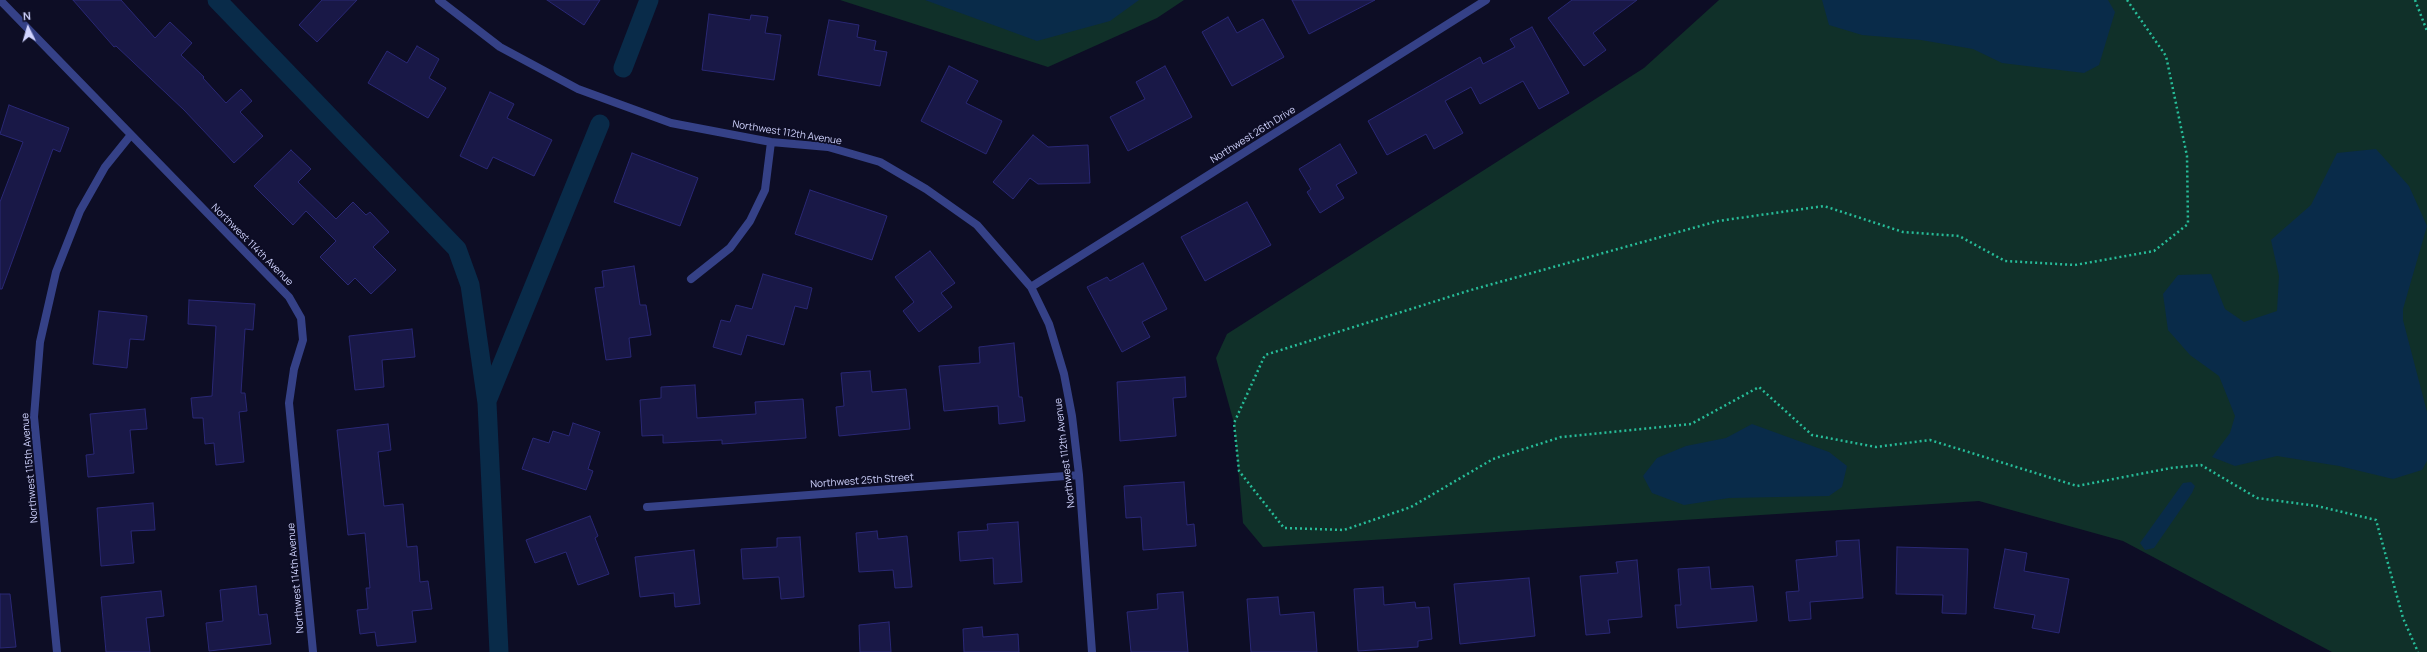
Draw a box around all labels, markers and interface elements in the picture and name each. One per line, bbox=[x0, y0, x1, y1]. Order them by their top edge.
north arrow bbox=[8, 8, 48, 48]
text: N bbox=[22, 8, 32, 23]
street label: Northwest 26th Drive bbox=[1208, 104, 1298, 166]
street label: Northwest 112th Avenue bbox=[731, 118, 843, 148]
street label: Northwest 114th Avenue bbox=[209, 202, 295, 288]
street label: Northwest 112th Avenue bbox=[1052, 397, 1078, 509]
street label: Northwest 115th Avenue bbox=[19, 412, 41, 524]
street label: Northwest 25th Street bbox=[810, 471, 914, 491]
street label: Northwest 114th Avenue bbox=[285, 522, 307, 634]

